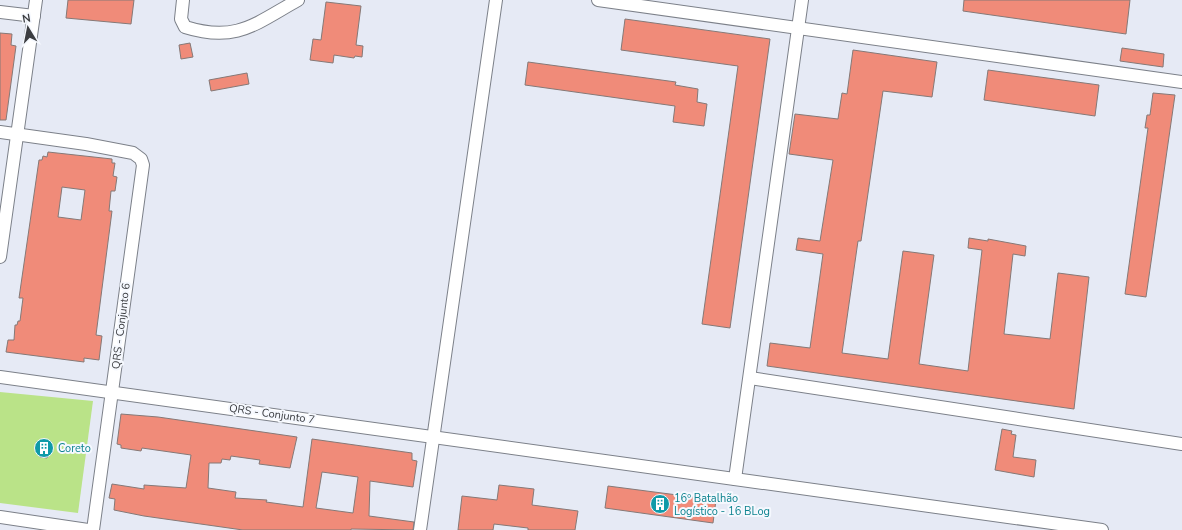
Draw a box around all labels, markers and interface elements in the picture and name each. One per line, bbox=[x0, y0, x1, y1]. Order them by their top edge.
north arrow bbox=[8, 8, 48, 48]
text: N bbox=[21, 11, 32, 27]
street label: QRS - Conjunto 6 bbox=[108, 282, 134, 370]
street label: QRS - Conjunto 7 bbox=[228, 401, 316, 427]
building icon: Coreto bbox=[33, 437, 55, 459]
place label: Coreto bbox=[58, 441, 91, 456]
place label: 16º Batalhão Logístico - 16 BLog bbox=[674, 491, 770, 519]
building icon: 16º Batalhão Logístico - 16 BLog bbox=[649, 493, 671, 515]

